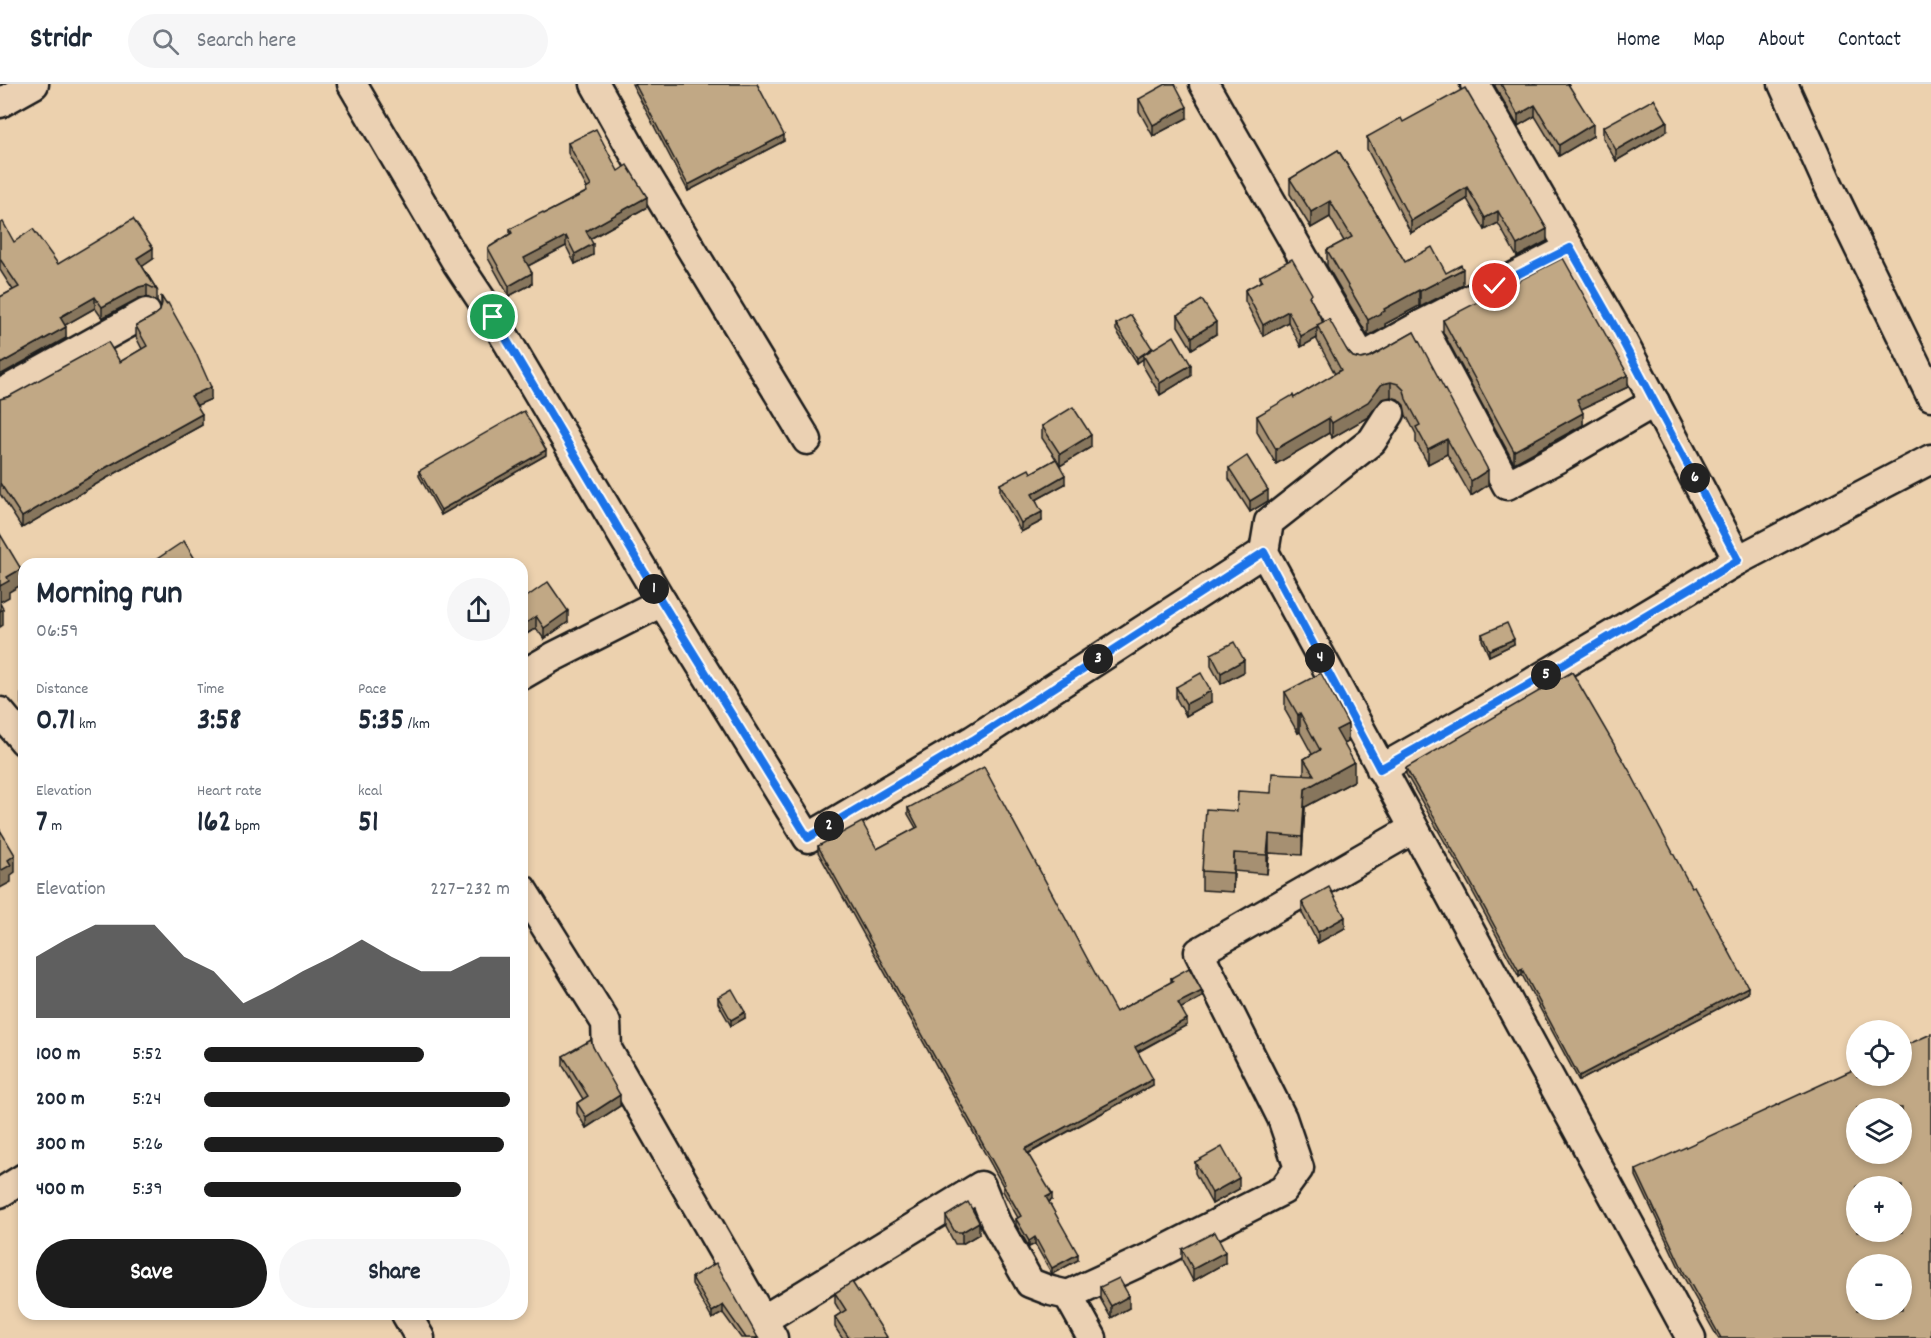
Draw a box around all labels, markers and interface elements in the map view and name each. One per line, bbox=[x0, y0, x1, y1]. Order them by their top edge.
search box bbox=[128, 14, 548, 68]
text: Stridr bbox=[30, 21, 92, 61]
icon: search bbox=[149, 25, 182, 58]
text: Search here bbox=[197, 26, 296, 57]
text: Home bbox=[1616, 26, 1660, 56]
text: Map bbox=[1693, 26, 1725, 56]
text: About bbox=[1758, 26, 1805, 56]
text: Contact bbox=[1838, 26, 1901, 56]
pin bbox=[1469, 260, 1520, 311]
icon: check bbox=[1478, 269, 1511, 302]
pin bbox=[467, 291, 518, 342]
icon: arrive bbox=[476, 300, 509, 333]
pin: 6 bbox=[1680, 463, 1710, 493]
text: 6 bbox=[1691, 466, 1699, 489]
text: Morning run bbox=[36, 572, 183, 619]
pin: 1 bbox=[639, 574, 669, 604]
text: 1 bbox=[652, 577, 656, 600]
button: share bbox=[447, 578, 510, 641]
text: 06:59 bbox=[36, 618, 78, 646]
pin: 4 bbox=[1305, 643, 1335, 673]
pin: 3 bbox=[1083, 644, 1113, 674]
text: 4 bbox=[1317, 646, 1323, 669]
text: 3 bbox=[1094, 647, 1102, 670]
pin: 5 bbox=[1531, 660, 1561, 690]
text: 5 bbox=[1542, 663, 1550, 686]
text: Distance bbox=[36, 678, 88, 701]
text: Time bbox=[197, 678, 224, 701]
text: Pace bbox=[358, 678, 386, 701]
text: 0.71 bbox=[36, 701, 75, 744]
text: 3:58 bbox=[197, 701, 241, 744]
text: 5:35 bbox=[358, 701, 404, 744]
text: km bbox=[75, 713, 97, 736]
text: /km bbox=[404, 713, 430, 736]
text: Elevation bbox=[36, 780, 92, 803]
text: Heart rate bbox=[197, 780, 262, 803]
text: kcal bbox=[358, 780, 382, 803]
text: 7 bbox=[36, 803, 48, 846]
text: 162 bbox=[197, 803, 231, 846]
text: 51 bbox=[358, 803, 378, 846]
pin: 2 bbox=[814, 811, 844, 841]
text: 2 bbox=[826, 814, 833, 837]
text: m bbox=[48, 815, 62, 838]
text: bpm bbox=[231, 815, 260, 838]
text: Elevation bbox=[36, 876, 106, 904]
text: 227–232 m bbox=[430, 876, 510, 904]
map controls bbox=[1846, 1020, 1912, 1320]
button: locate bbox=[1846, 1020, 1912, 1086]
text: 100 m bbox=[36, 1041, 81, 1069]
text: 5:52 bbox=[132, 1041, 163, 1069]
text: 200 m bbox=[36, 1086, 85, 1114]
text: 5:24 bbox=[132, 1086, 162, 1114]
button: layers bbox=[1846, 1098, 1912, 1164]
text: 300 m bbox=[36, 1131, 85, 1159]
text: 5:26 bbox=[132, 1131, 163, 1159]
text: 400 m bbox=[36, 1176, 84, 1204]
text: 5:39 bbox=[132, 1176, 163, 1204]
button: + bbox=[1846, 1176, 1912, 1242]
button: Save bbox=[36, 1239, 267, 1308]
button: Share bbox=[279, 1239, 510, 1308]
button: − bbox=[1846, 1254, 1912, 1320]

